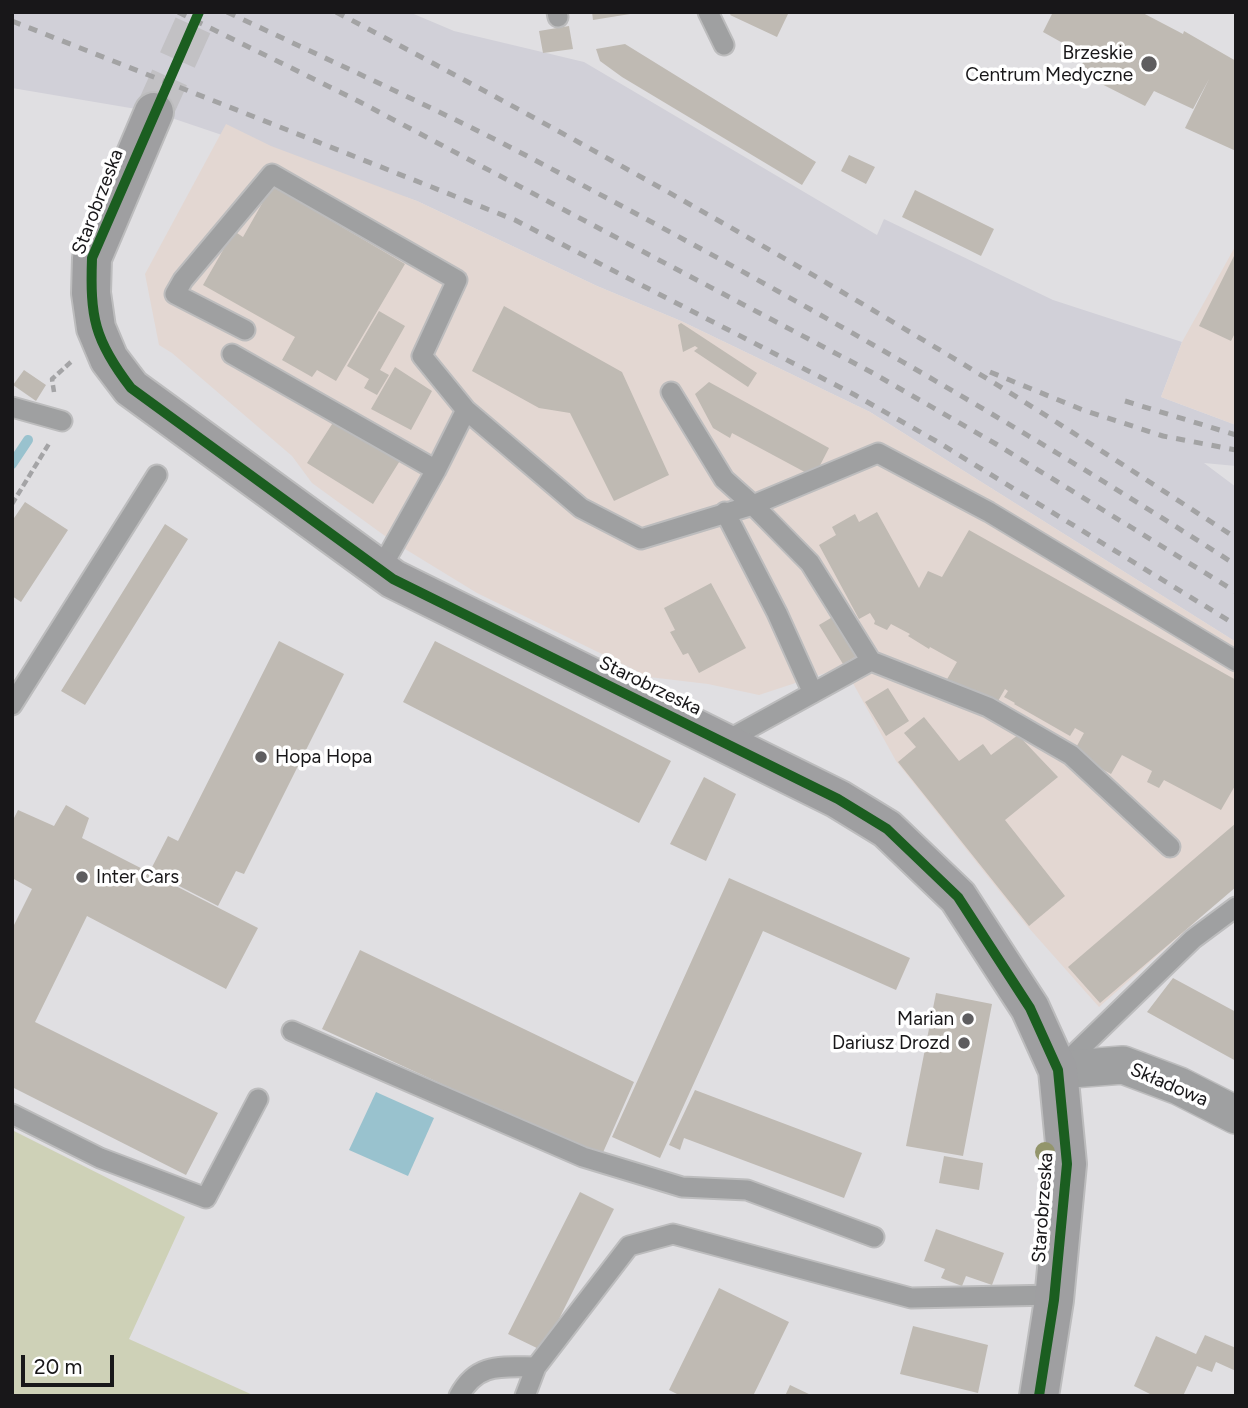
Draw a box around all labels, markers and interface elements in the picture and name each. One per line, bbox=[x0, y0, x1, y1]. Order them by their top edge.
place label: Brzeskie Centrum Medyczne bbox=[965, 42, 1133, 86]
marker: Brzeskie Centrum Medyczne bbox=[1139, 54, 1159, 74]
street label: Starobrzeska bbox=[68, 146, 128, 258]
street label: Starobrzeska bbox=[595, 651, 705, 721]
place label: Hopa Hopa bbox=[275, 746, 372, 768]
marker: Hopa Hopa bbox=[253, 749, 269, 765]
place label: Inter Cars bbox=[96, 866, 179, 888]
marker: Inter Cars bbox=[74, 869, 90, 885]
place label: Marian bbox=[897, 1008, 954, 1030]
marker: Marian bbox=[960, 1011, 976, 1027]
place label: Dariusz Drozd bbox=[832, 1032, 950, 1054]
marker: Dariusz Drozd bbox=[956, 1035, 972, 1051]
street label: Składowa bbox=[1127, 1058, 1211, 1112]
street label: Starobrzeska bbox=[1028, 1152, 1058, 1264]
scale bar bbox=[24, 1342, 117, 1386]
text: 20 m bbox=[34, 1354, 82, 1379]

